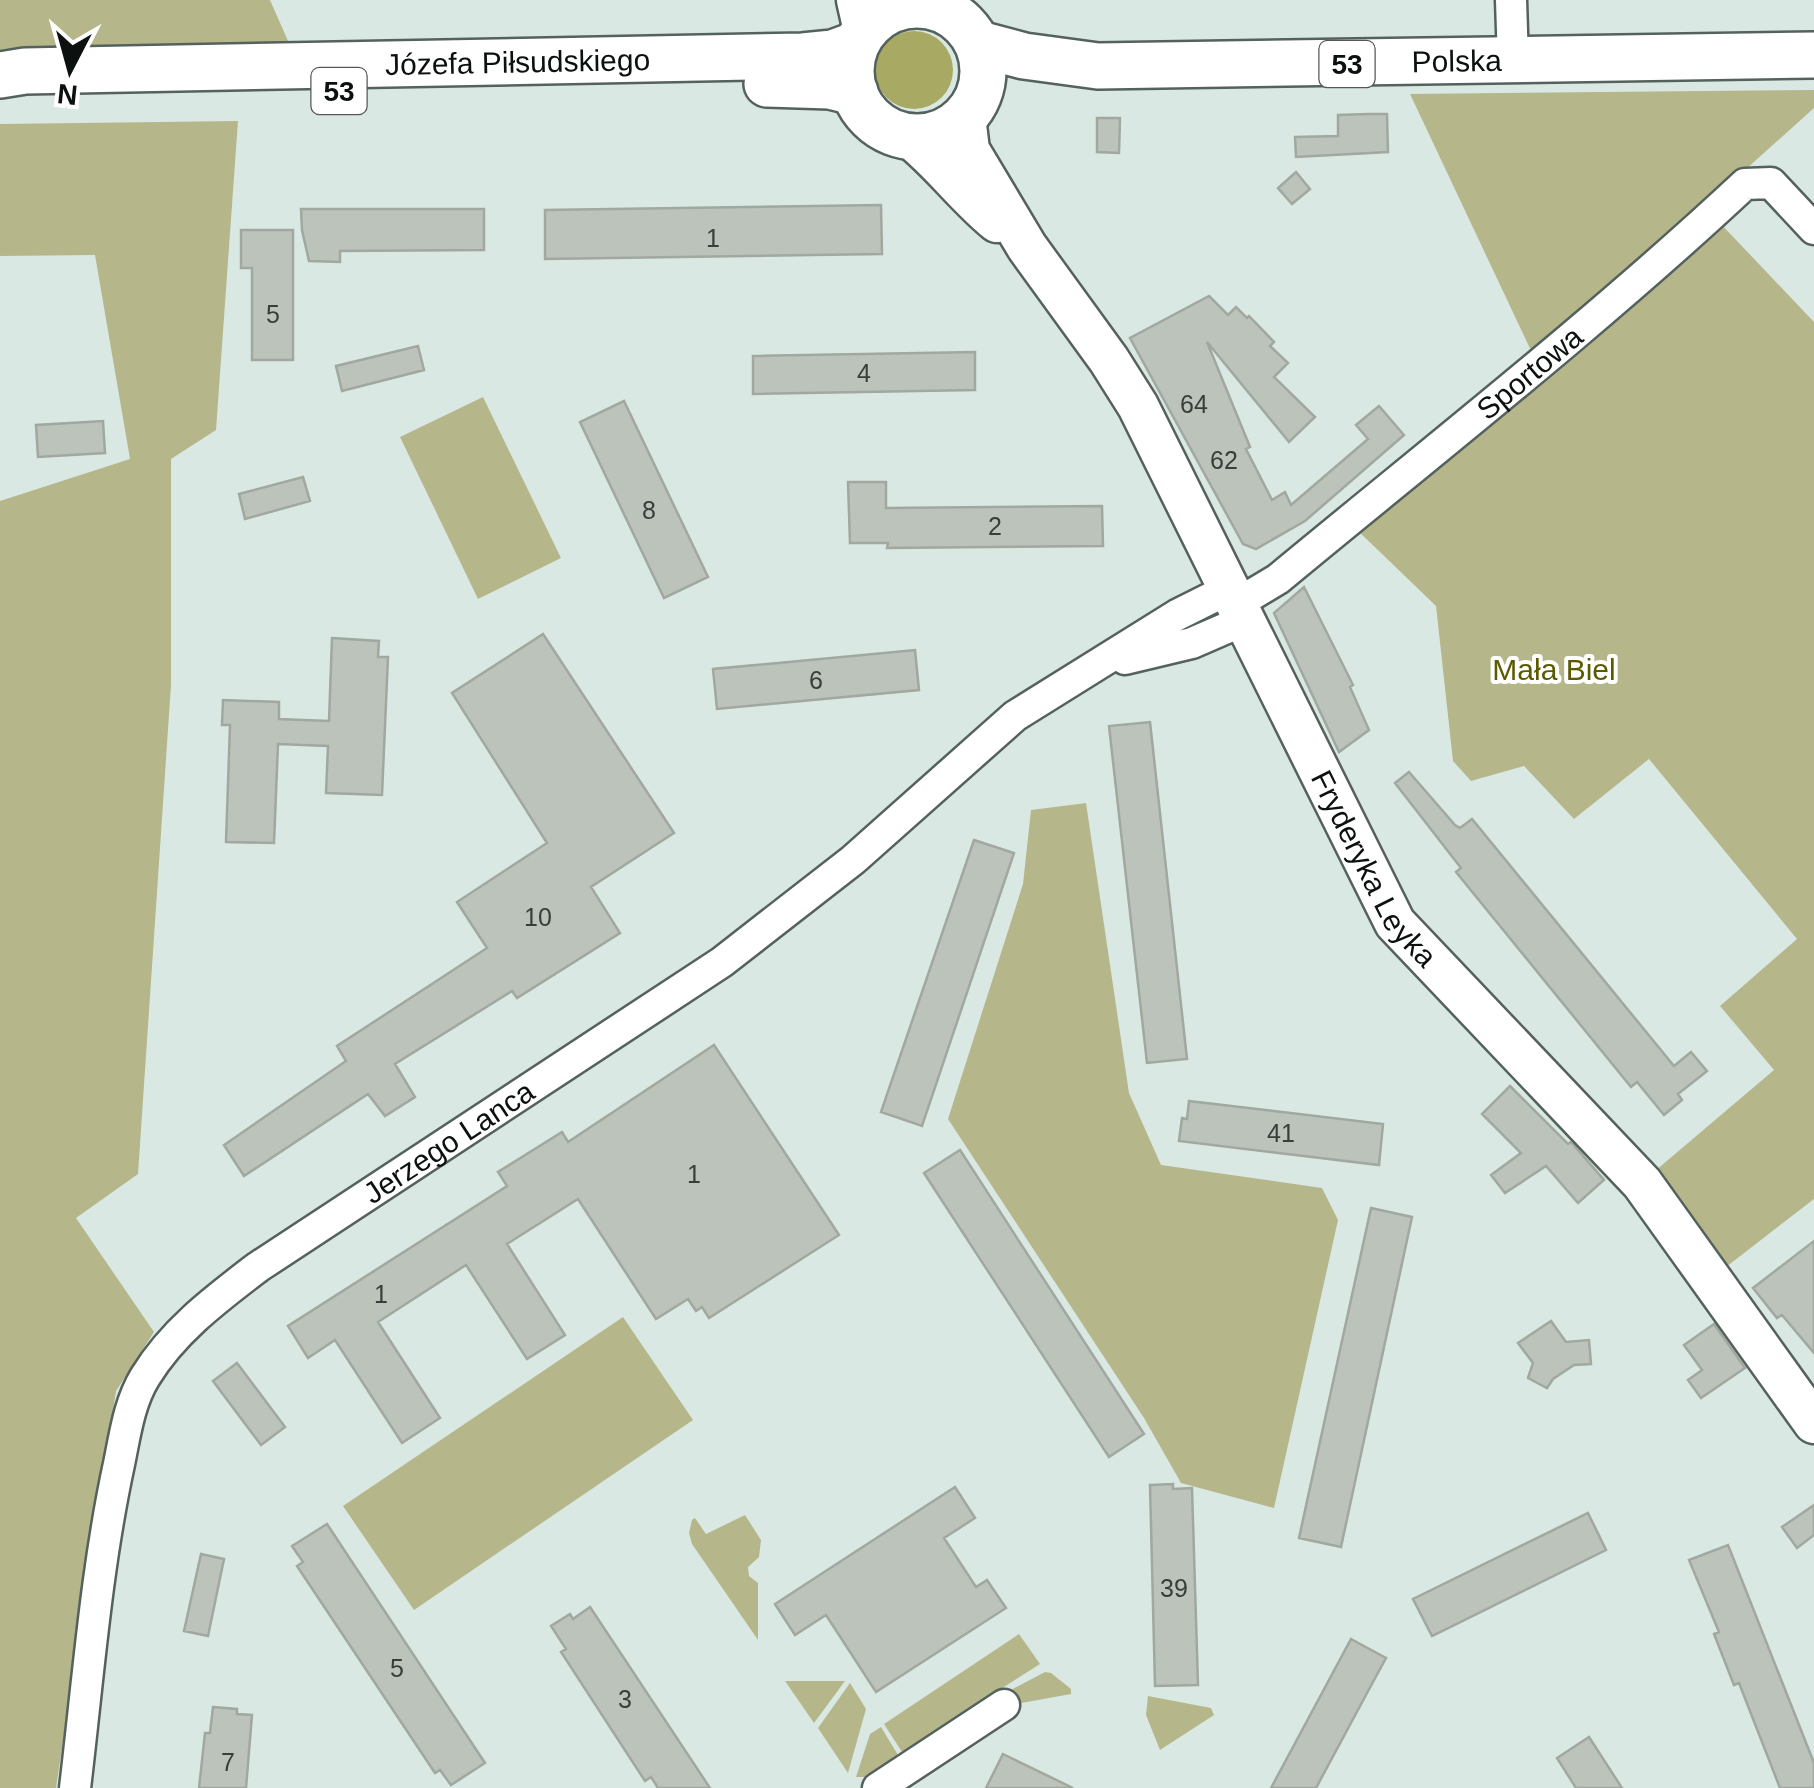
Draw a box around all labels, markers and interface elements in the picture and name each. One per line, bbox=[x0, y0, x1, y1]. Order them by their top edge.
north arrow bbox=[20, 20, 120, 120]
road number: 53 bbox=[1320, 41, 1374, 87]
street label: Józefa Piłsudskiego bbox=[385, 42, 650, 81]
street label: Polska bbox=[1411, 43, 1502, 78]
road number: 53 bbox=[312, 68, 366, 114]
text: N bbox=[56, 78, 79, 111]
house number: 1 bbox=[706, 224, 720, 252]
house number: 5 bbox=[266, 300, 280, 328]
street label: Sportowa bbox=[1470, 319, 1589, 426]
house number: 4 bbox=[857, 359, 871, 387]
house number: 64 bbox=[1180, 390, 1208, 418]
house number: 62 bbox=[1210, 446, 1238, 474]
house number: 8 bbox=[642, 496, 656, 524]
house number: 2 bbox=[988, 512, 1002, 540]
park label: Mała Biel bbox=[1492, 653, 1616, 686]
house number: 6 bbox=[809, 666, 823, 694]
street label: Fryderyka Leyka bbox=[1305, 765, 1444, 973]
house number: 10 bbox=[524, 903, 552, 931]
street label: Jerzego Lanca bbox=[357, 1074, 540, 1210]
house number: 41 bbox=[1267, 1119, 1295, 1147]
house number: 1 bbox=[687, 1160, 701, 1188]
house number: 1 bbox=[374, 1280, 388, 1308]
house number: 39 bbox=[1160, 1574, 1188, 1602]
house number: 5 bbox=[390, 1654, 404, 1682]
house number: 3 bbox=[618, 1685, 632, 1713]
house number: 7 bbox=[221, 1748, 235, 1776]

